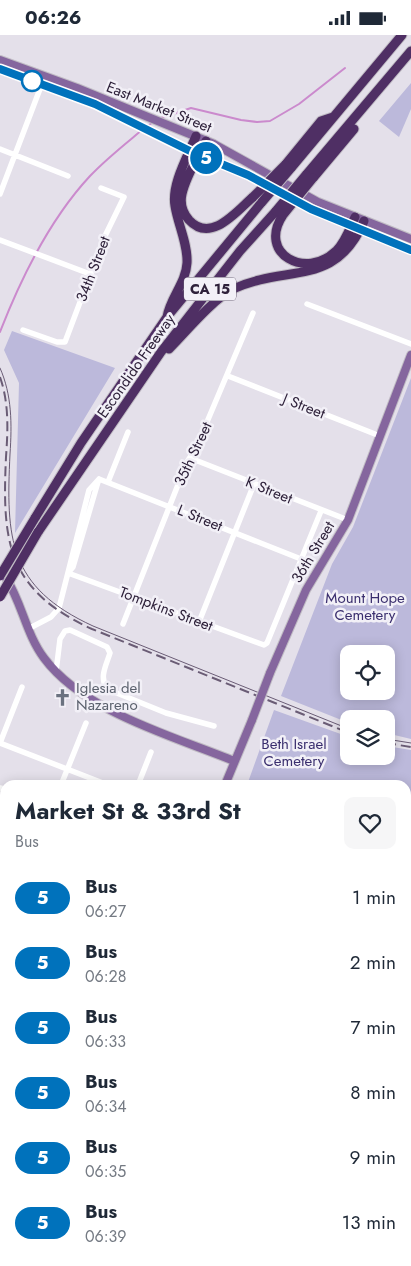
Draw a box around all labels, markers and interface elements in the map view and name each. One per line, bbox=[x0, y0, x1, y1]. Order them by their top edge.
text: 06:26 bbox=[25, 4, 82, 31]
unlabelled marker bbox=[21, 70, 43, 92]
street label: East Market Street bbox=[103, 76, 215, 138]
line badge: 5 bbox=[190, 142, 222, 174]
text: 5 bbox=[200, 145, 212, 171]
street label: 34th Street bbox=[70, 233, 116, 305]
road number: CA 15 bbox=[184, 277, 236, 301]
street label: Escondido Freeway bbox=[92, 309, 180, 422]
street label: J Street bbox=[278, 387, 329, 425]
street label: 35th Street bbox=[169, 418, 218, 490]
street label: K Street bbox=[242, 471, 296, 509]
street label: L Street bbox=[174, 499, 226, 537]
street label: 36th Street bbox=[286, 517, 340, 587]
street label: Tompkins Street bbox=[116, 581, 216, 637]
park label: Mount Hope Cemetery bbox=[325, 587, 405, 626]
map controls bbox=[340, 645, 395, 765]
button: locate bbox=[340, 645, 395, 700]
place label: Iglesia del Nazareno bbox=[76, 677, 141, 716]
church icon: Iglesia del Nazareno bbox=[52, 687, 72, 707]
button: layers bbox=[340, 710, 395, 765]
park label: Beth Israel Cemetery bbox=[261, 733, 327, 772]
text: Market St & 33rd St bbox=[15, 793, 241, 828]
button: heart bbox=[344, 797, 396, 849]
text: Bus bbox=[15, 830, 39, 853]
text: Bus bbox=[85, 873, 117, 900]
text: 1 min bbox=[352, 884, 396, 911]
text: 5 bbox=[37, 885, 48, 911]
text: 06:27 bbox=[85, 900, 126, 923]
text: Bus bbox=[85, 938, 117, 965]
text: 2 min bbox=[350, 949, 396, 976]
text: 5 bbox=[37, 950, 48, 976]
text: 06:28 bbox=[85, 965, 126, 988]
text: Bus bbox=[85, 1003, 117, 1030]
text: 7 min bbox=[351, 1014, 396, 1041]
text: 5 bbox=[37, 1015, 48, 1041]
text: 06:33 bbox=[85, 1030, 126, 1053]
text: Bus bbox=[85, 1068, 117, 1095]
text: 8 min bbox=[350, 1079, 396, 1106]
text: 5 bbox=[37, 1080, 48, 1106]
text: 06:34 bbox=[85, 1095, 127, 1118]
text: Bus bbox=[85, 1133, 117, 1160]
text: 9 min bbox=[350, 1144, 396, 1171]
text: 5 bbox=[37, 1145, 48, 1171]
text: 06:35 bbox=[85, 1160, 126, 1183]
text: Bus bbox=[85, 1198, 117, 1225]
text: 13 min bbox=[342, 1209, 396, 1236]
text: 5 bbox=[37, 1210, 48, 1236]
text: 06:39 bbox=[85, 1225, 127, 1248]

